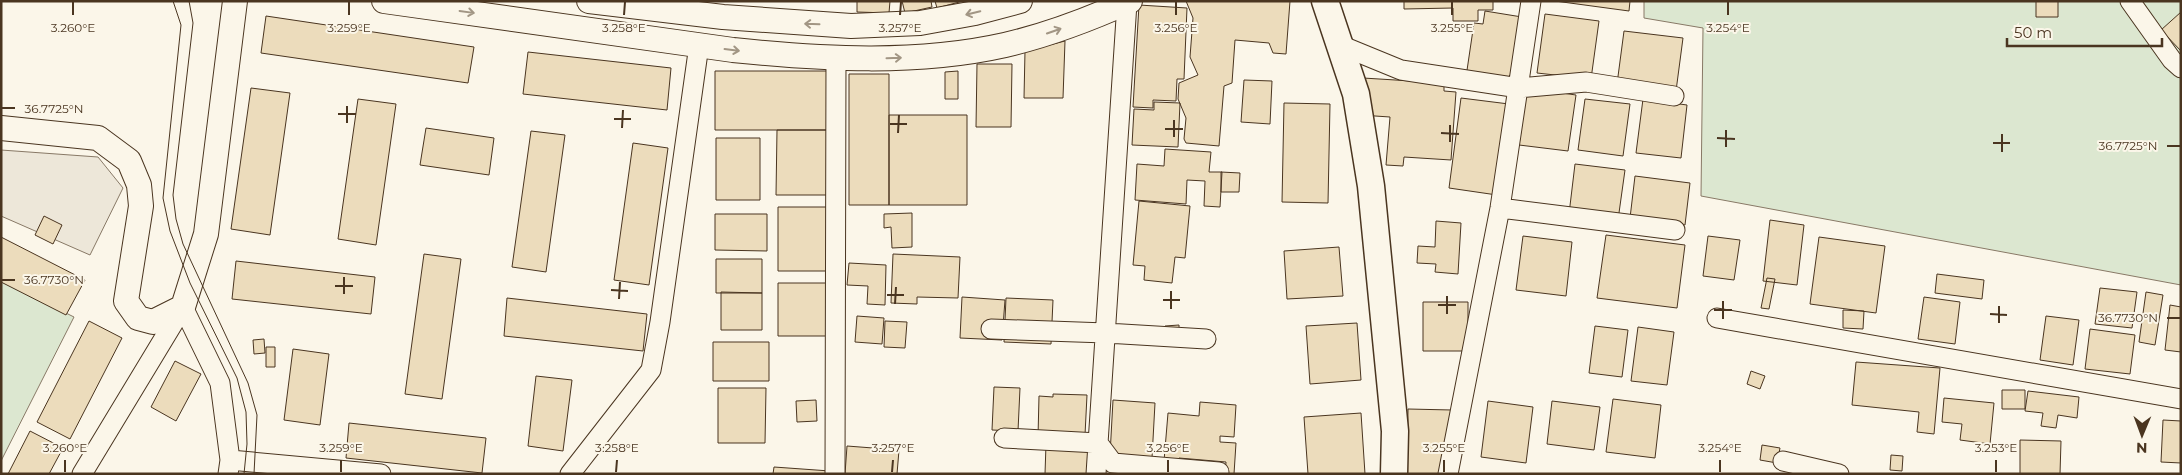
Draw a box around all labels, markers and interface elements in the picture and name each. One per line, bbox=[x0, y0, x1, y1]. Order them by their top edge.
one-way arrow bbox=[459, 8, 475, 18]
one-way arrow bbox=[966, 9, 982, 18]
scale bar bbox=[2007, 15, 2162, 47]
text: 3.260°E bbox=[51, 20, 95, 35]
text: 3.259°E bbox=[327, 20, 371, 35]
text: 3.258°E bbox=[602, 20, 646, 35]
one-way arrow bbox=[804, 20, 820, 29]
text: 3.257°E bbox=[878, 20, 922, 35]
text: 3.256°E bbox=[1154, 20, 1198, 35]
text: 3.255°E bbox=[1431, 20, 1473, 35]
text: 3.254°E bbox=[1706, 20, 1750, 35]
text: 50 m bbox=[2014, 23, 2052, 42]
one-way arrow bbox=[1046, 26, 1061, 35]
one-way arrow bbox=[724, 45, 740, 55]
one-way arrow bbox=[886, 53, 902, 63]
text: 36.7725°N bbox=[25, 101, 83, 116]
text: 36.7725°N bbox=[2099, 138, 2157, 153]
text: 36.7730°N bbox=[24, 272, 84, 287]
text: 36.7730°N bbox=[2098, 310, 2158, 325]
north arrow bbox=[2117, 410, 2167, 460]
text: N bbox=[2136, 439, 2148, 457]
text: 3.260°E bbox=[43, 440, 87, 455]
text: 3.259°E bbox=[319, 440, 363, 455]
text: 3.258°E bbox=[595, 440, 639, 455]
text: 3.257°E bbox=[871, 440, 915, 455]
text: 3.256°E bbox=[1146, 440, 1190, 455]
text: 3.255°E bbox=[1423, 440, 1465, 455]
text: 3.254°E bbox=[1698, 440, 1742, 455]
text: 3.253°E bbox=[1975, 440, 2017, 455]

